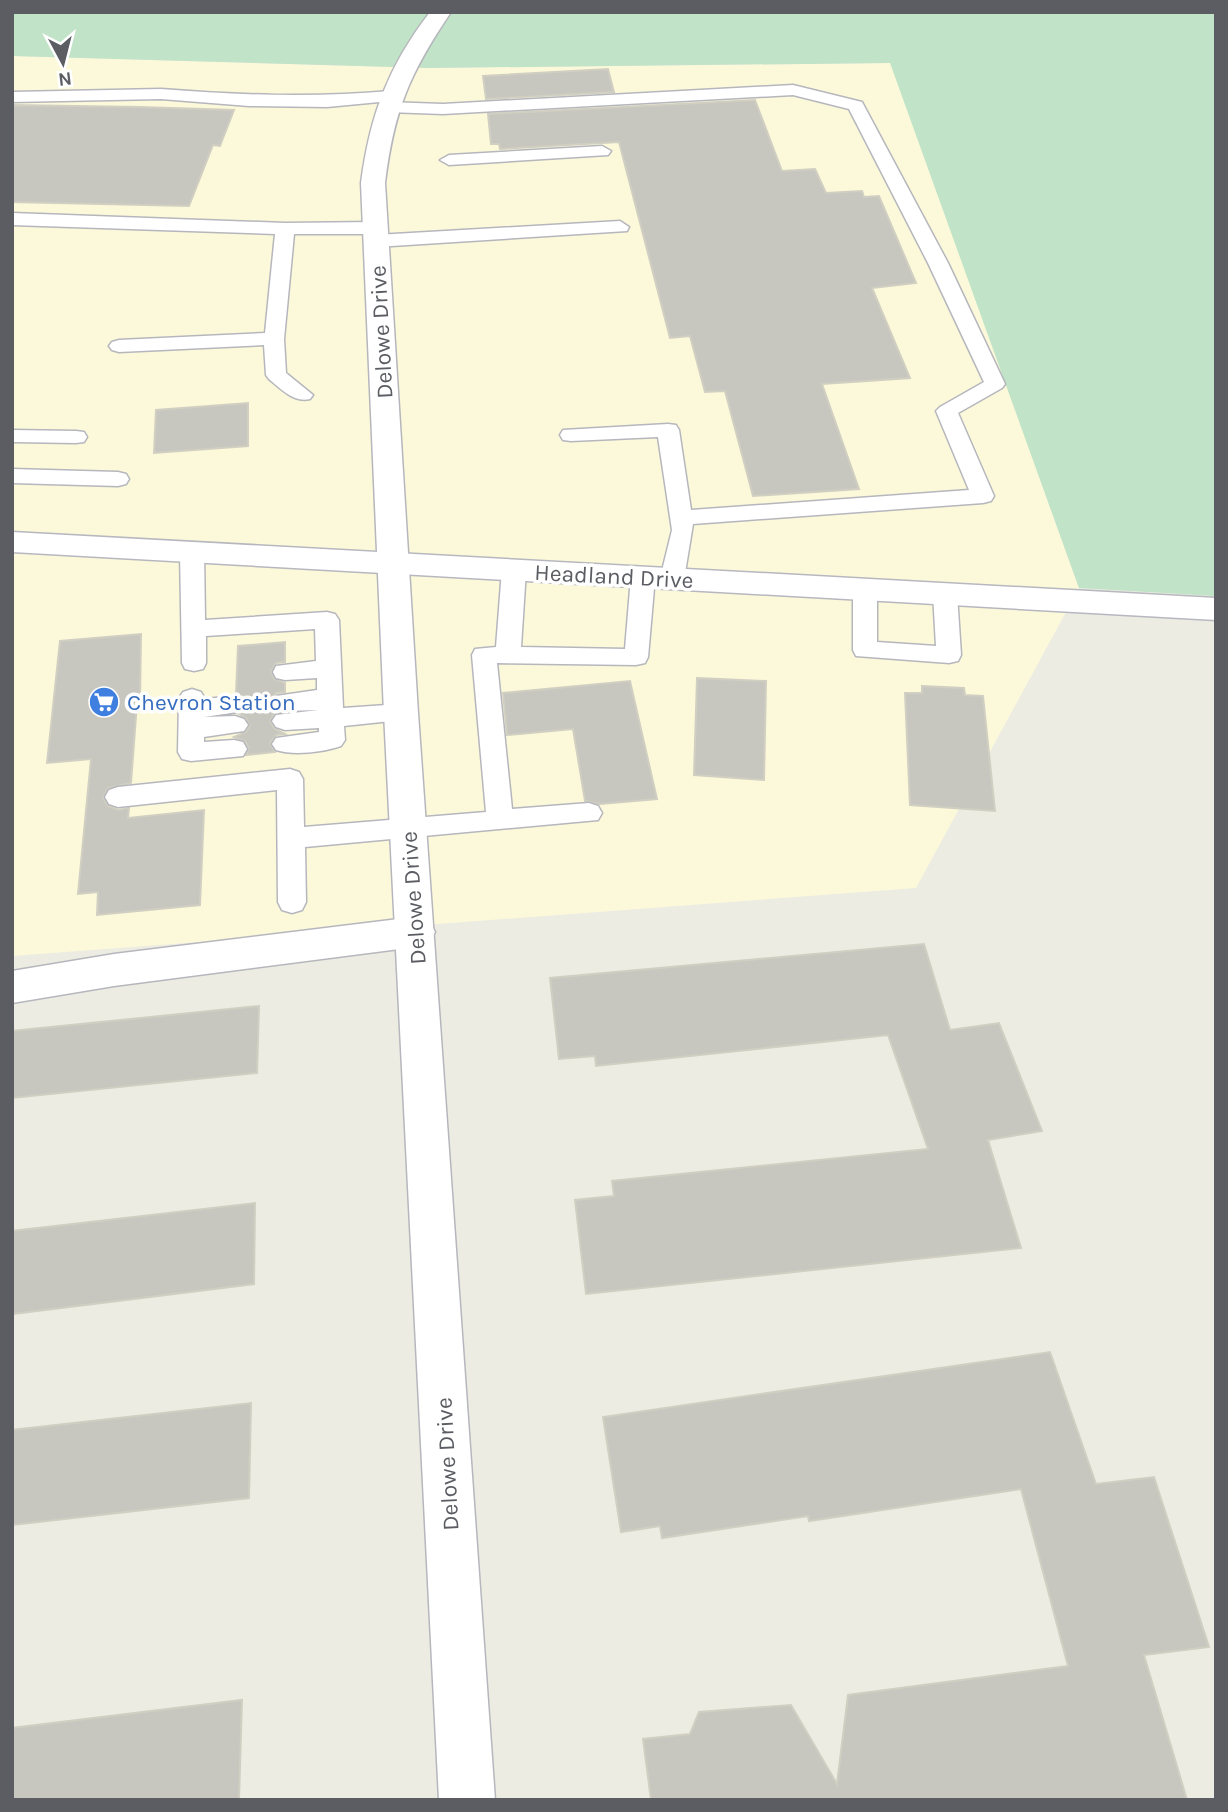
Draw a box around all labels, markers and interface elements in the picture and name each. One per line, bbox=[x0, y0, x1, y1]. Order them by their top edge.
north arrow bbox=[28, 28, 98, 98]
text: N bbox=[57, 67, 73, 91]
street label: Delowe Drive bbox=[365, 265, 398, 399]
street label: Headland Drive bbox=[534, 559, 694, 594]
supermarket icon: Chevron Station bbox=[87, 685, 121, 719]
place label: Chevron Station bbox=[127, 689, 296, 716]
street label: Delowe Drive bbox=[395, 830, 432, 966]
street label: Delowe Drive bbox=[431, 1397, 464, 1531]

